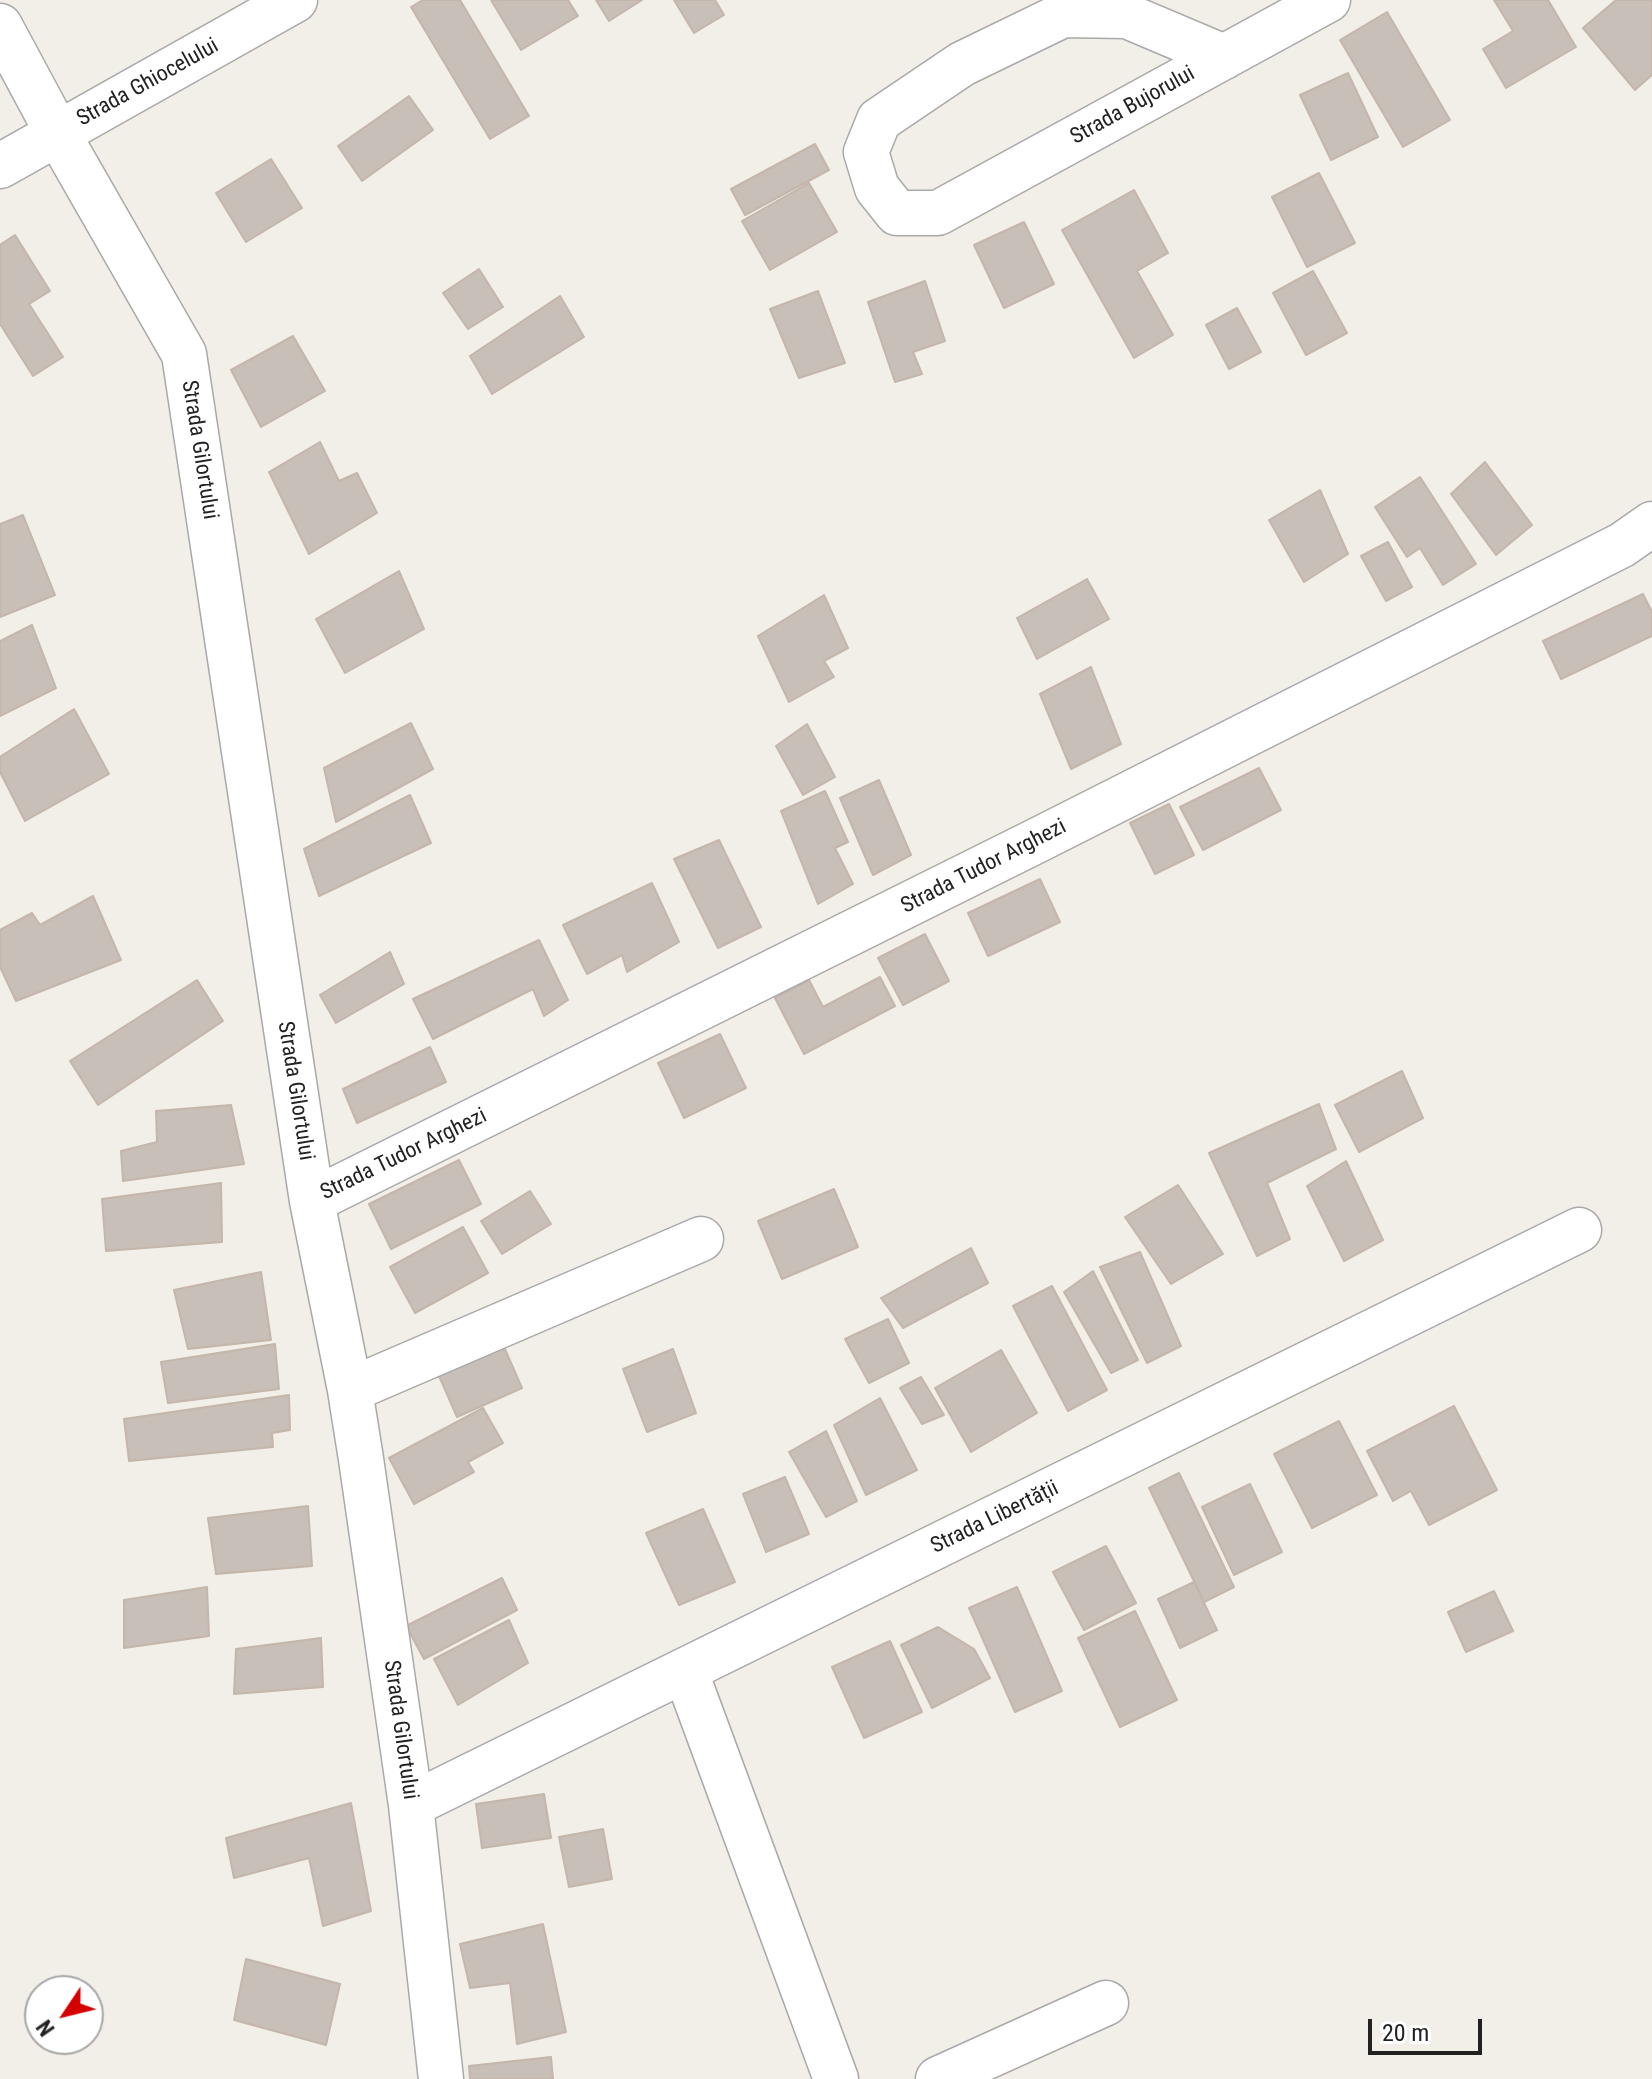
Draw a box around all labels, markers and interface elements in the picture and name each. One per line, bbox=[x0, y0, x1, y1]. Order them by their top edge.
street label: Strada Ghiocelului bbox=[73, 33, 223, 133]
street label: Strada Bujorului bbox=[1066, 61, 1200, 151]
street label: Strada Gilortului bbox=[175, 379, 223, 521]
street label: Strada Tudor Arghezi bbox=[897, 814, 1071, 920]
street label: Strada Gilortului bbox=[271, 1020, 319, 1162]
street label: Strada Tudor Arghezi bbox=[317, 1103, 491, 1207]
street label: Strada Libertății bbox=[927, 1476, 1063, 1560]
street label: Strada Gilortului bbox=[377, 1659, 423, 1801]
north arrow bbox=[24, 1975, 104, 2055]
scale bar bbox=[1372, 2003, 1486, 2053]
text: N bbox=[31, 2015, 60, 2041]
text: 20 m bbox=[1382, 2019, 1429, 2047]

